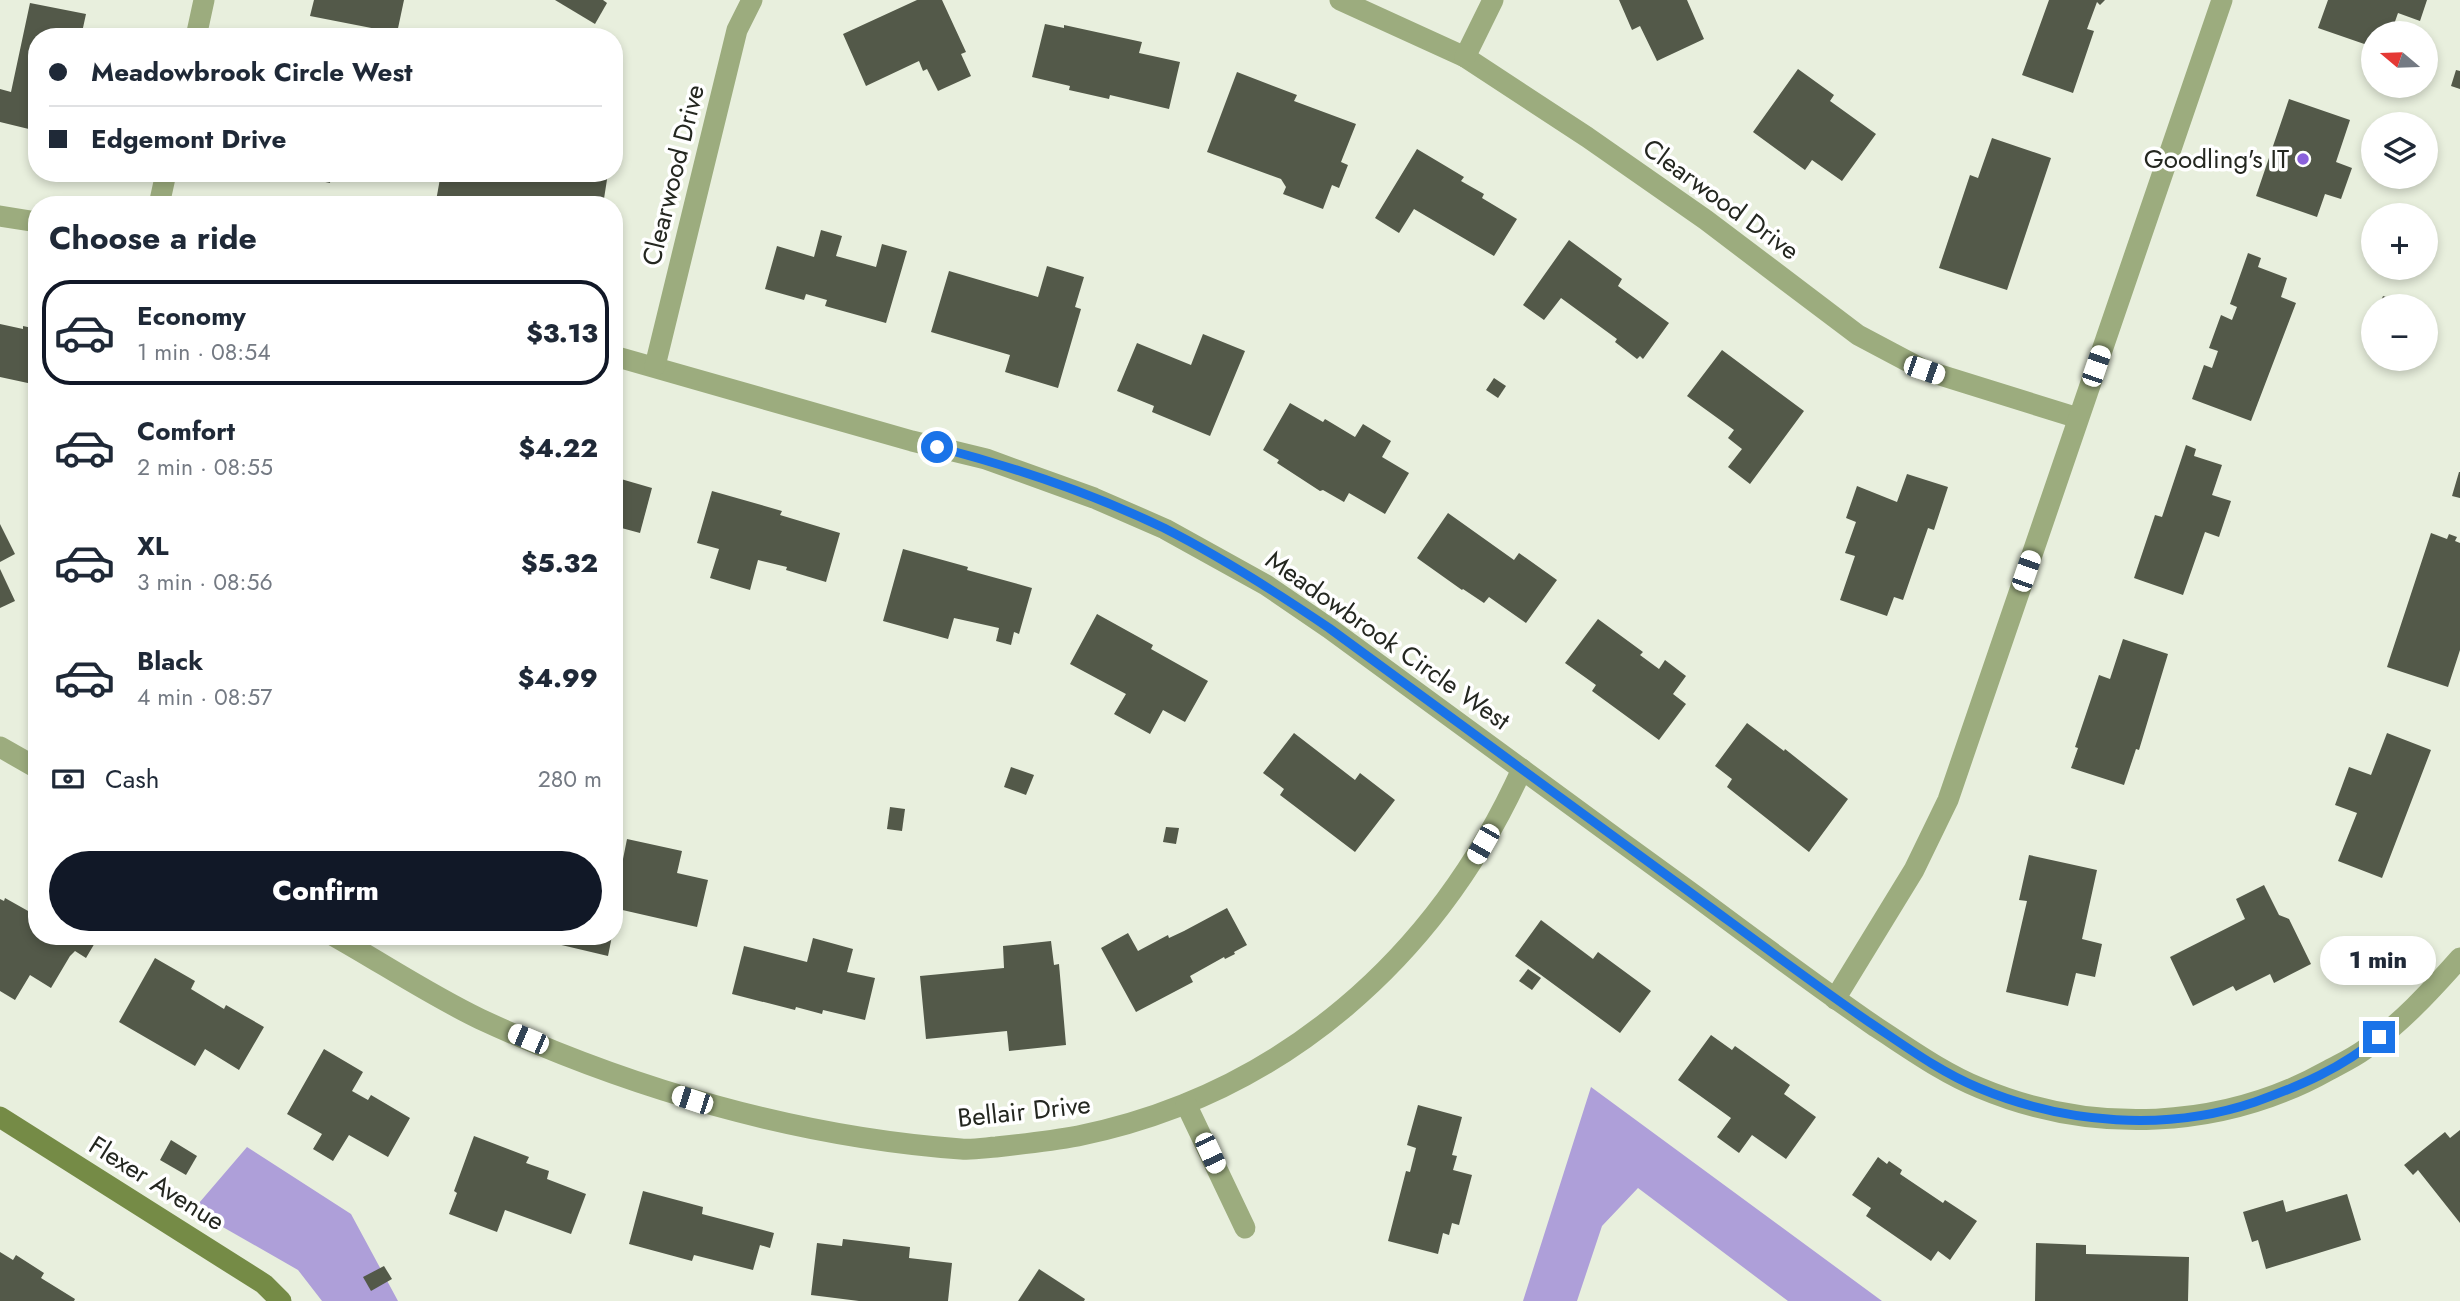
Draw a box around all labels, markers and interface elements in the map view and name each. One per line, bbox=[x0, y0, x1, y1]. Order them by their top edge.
north arrow bbox=[2361, 21, 2438, 98]
map controls bbox=[2361, 21, 2438, 371]
text: Meadowbrook Circle West bbox=[91, 53, 413, 91]
street label: Clearwood Drive bbox=[632, 80, 714, 270]
button: layers bbox=[2361, 112, 2438, 189]
text: Edgemont Drive bbox=[91, 120, 286, 158]
street label: Clearwood Drive bbox=[1635, 129, 1807, 269]
place label: Goodling's IT bbox=[2144, 140, 2289, 178]
marker: Goodling's IT bbox=[2295, 151, 2311, 167]
button: + bbox=[2361, 203, 2438, 280]
text: Choose a ride bbox=[49, 215, 257, 261]
button: − bbox=[2361, 294, 2438, 371]
text: Economy bbox=[137, 297, 246, 335]
icon: car bbox=[53, 301, 116, 364]
text: $3.13 bbox=[526, 314, 598, 352]
text: 1 min · 08:54 bbox=[137, 335, 271, 369]
car bbox=[2080, 343, 2113, 389]
car bbox=[1901, 353, 1948, 387]
text: Comfort bbox=[137, 412, 235, 450]
icon: car bbox=[53, 416, 116, 479]
text: $4.22 bbox=[518, 429, 598, 467]
route start bbox=[921, 431, 953, 463]
text: 2 min · 08:55 bbox=[137, 450, 273, 484]
text: XL bbox=[137, 527, 169, 565]
icon: car bbox=[53, 531, 116, 594]
street label: Meadowbrook Circle West bbox=[1258, 541, 1519, 739]
text: $5.32 bbox=[521, 544, 598, 582]
car bbox=[2010, 548, 2043, 594]
text: 3 min · 08:56 bbox=[137, 565, 273, 599]
text: Black bbox=[137, 642, 203, 680]
icon: car bbox=[53, 646, 116, 709]
text: $4.99 bbox=[518, 659, 598, 697]
text: 4 min · 08:57 bbox=[137, 680, 272, 714]
icon: cash bbox=[49, 760, 87, 798]
text: Cash bbox=[105, 760, 159, 798]
text: 280 m bbox=[538, 762, 602, 796]
car bbox=[1464, 821, 1503, 867]
button: Confirm bbox=[49, 851, 602, 931]
callout: 1 min bbox=[2321, 936, 2437, 984]
text: 1 min bbox=[2349, 943, 2407, 977]
car bbox=[505, 1021, 552, 1057]
route end bbox=[2363, 1021, 2395, 1053]
car bbox=[669, 1084, 716, 1116]
street label: Bellair Drive bbox=[956, 1085, 1092, 1137]
street label: Flexer Avenue bbox=[82, 1126, 232, 1240]
car bbox=[1192, 1130, 1229, 1176]

